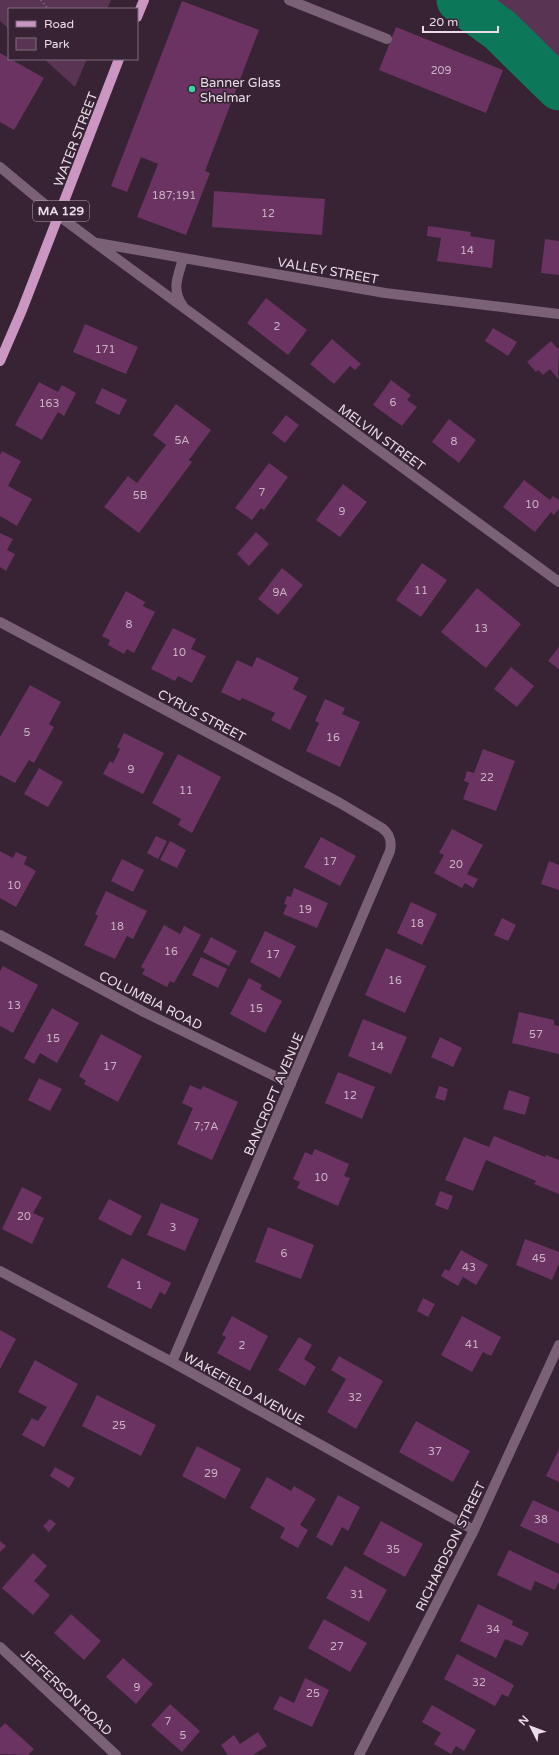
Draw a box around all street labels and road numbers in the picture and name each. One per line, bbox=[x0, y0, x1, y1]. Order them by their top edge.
street label: WATER STREET bbox=[51, 90, 101, 189]
road number: MA 129 bbox=[33, 201, 89, 221]
street label: VALLEY STREET bbox=[276, 254, 380, 288]
street label: MELVIN STREET bbox=[335, 401, 428, 475]
street label: CYRUS STREET bbox=[155, 686, 248, 746]
street label: COLUMBIA ROAD bbox=[96, 968, 205, 1034]
street label: BANCROFT AVENUE bbox=[241, 1030, 307, 1158]
street label: WAKEFIELD AVENUE bbox=[180, 1349, 307, 1429]
street label: RICHARDSON STREET bbox=[413, 1479, 489, 1614]
street label: JEFFERSON ROAD bbox=[17, 1646, 116, 1739]

